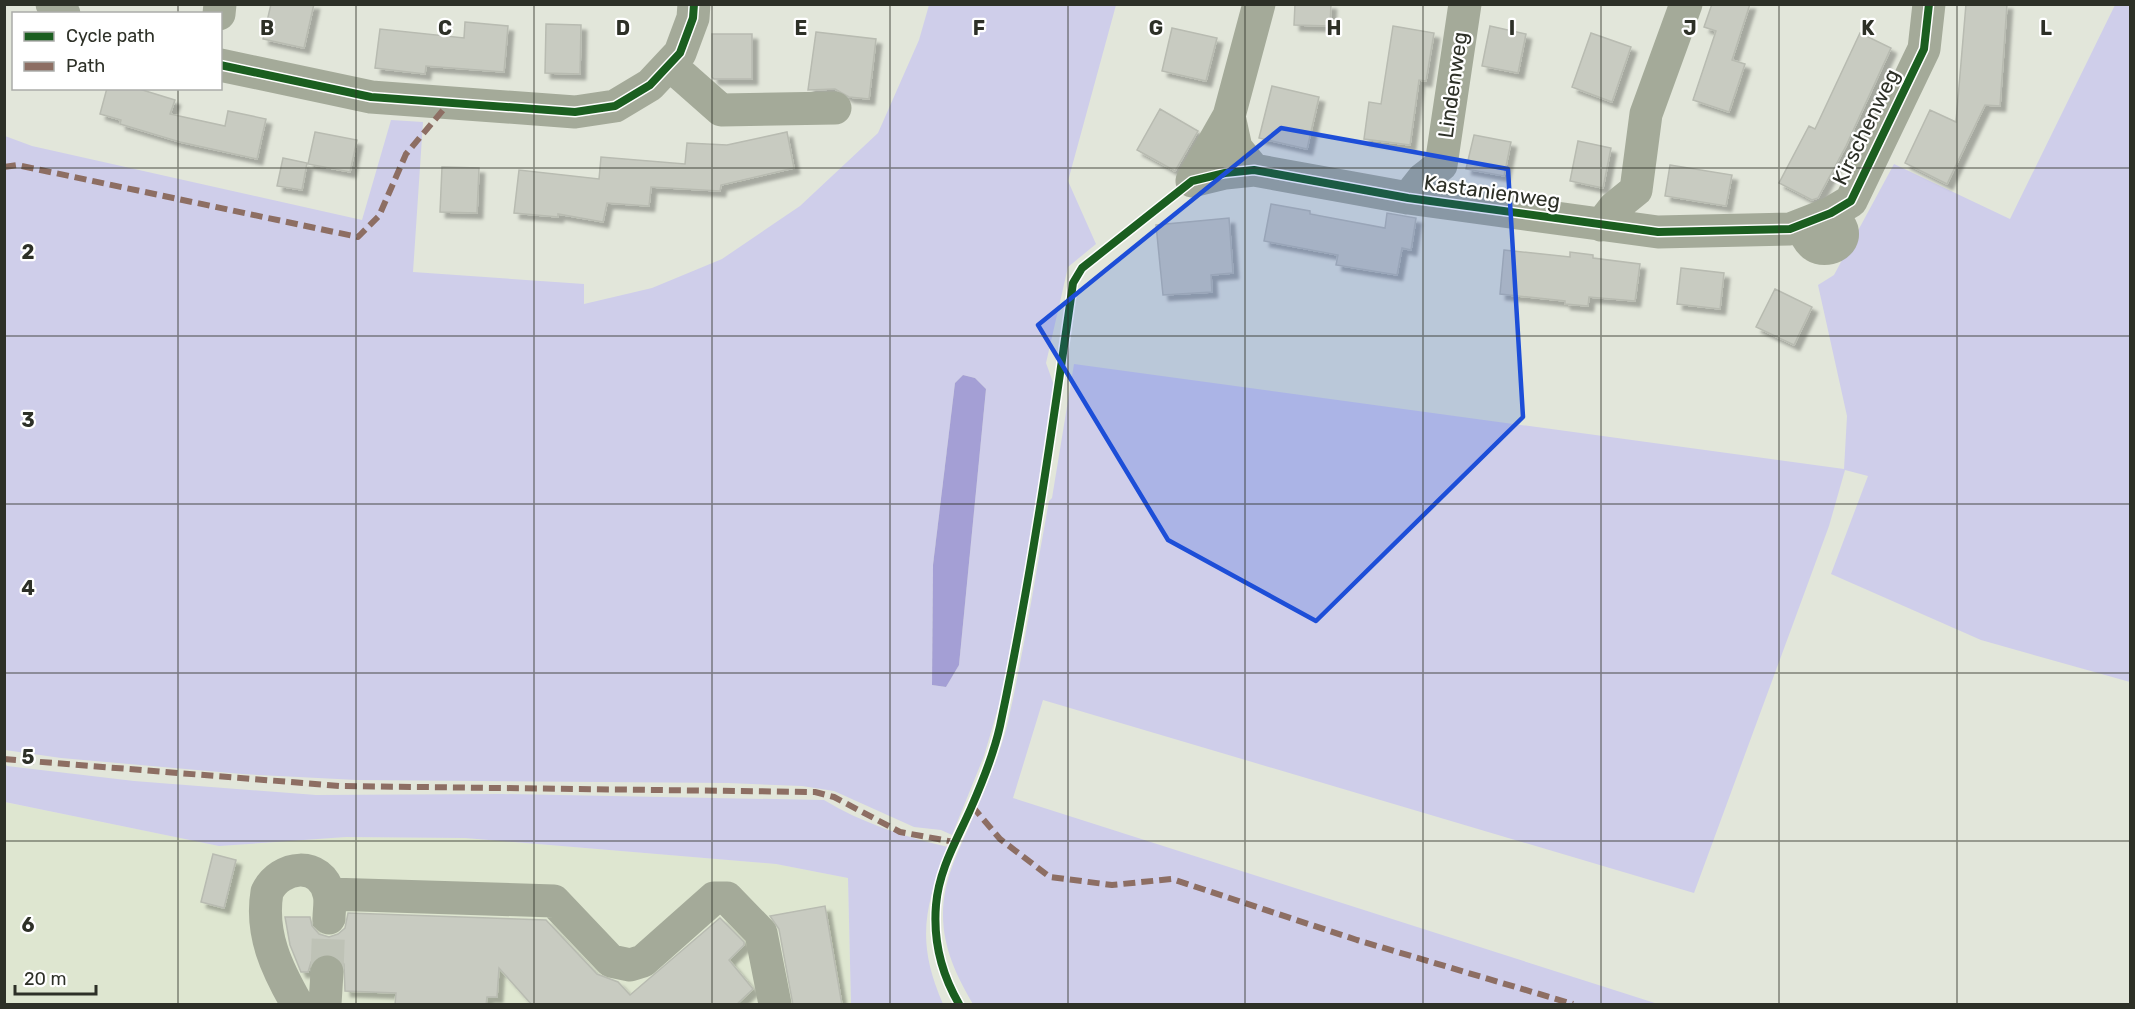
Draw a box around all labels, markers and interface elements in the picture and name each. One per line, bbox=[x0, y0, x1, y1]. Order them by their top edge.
legend bbox=[12, 12, 222, 90]
text: B bbox=[260, 16, 274, 40]
text: C bbox=[438, 16, 452, 40]
text: D bbox=[616, 16, 630, 40]
text: E bbox=[795, 16, 807, 40]
text: F bbox=[973, 16, 985, 40]
text: G bbox=[1149, 16, 1163, 40]
text: H bbox=[1327, 16, 1341, 40]
text: I bbox=[1509, 16, 1515, 40]
text: J bbox=[1683, 16, 1697, 40]
text: K bbox=[1861, 16, 1875, 40]
text: L bbox=[2040, 16, 2052, 40]
text: Cycle path bbox=[66, 25, 155, 47]
street label: Lindenweg bbox=[1433, 30, 1472, 140]
text: Path bbox=[66, 55, 105, 77]
street label: Kirschenweg bbox=[1827, 65, 1904, 189]
street label: Kastanienweg bbox=[1422, 170, 1562, 213]
text: 2 bbox=[22, 240, 35, 264]
text: 3 bbox=[21, 408, 35, 432]
text: 4 bbox=[21, 576, 35, 600]
text: 5 bbox=[22, 745, 35, 769]
text: 6 bbox=[21, 913, 35, 937]
scale bar bbox=[15, 958, 96, 996]
text: 20 m bbox=[24, 968, 66, 990]

